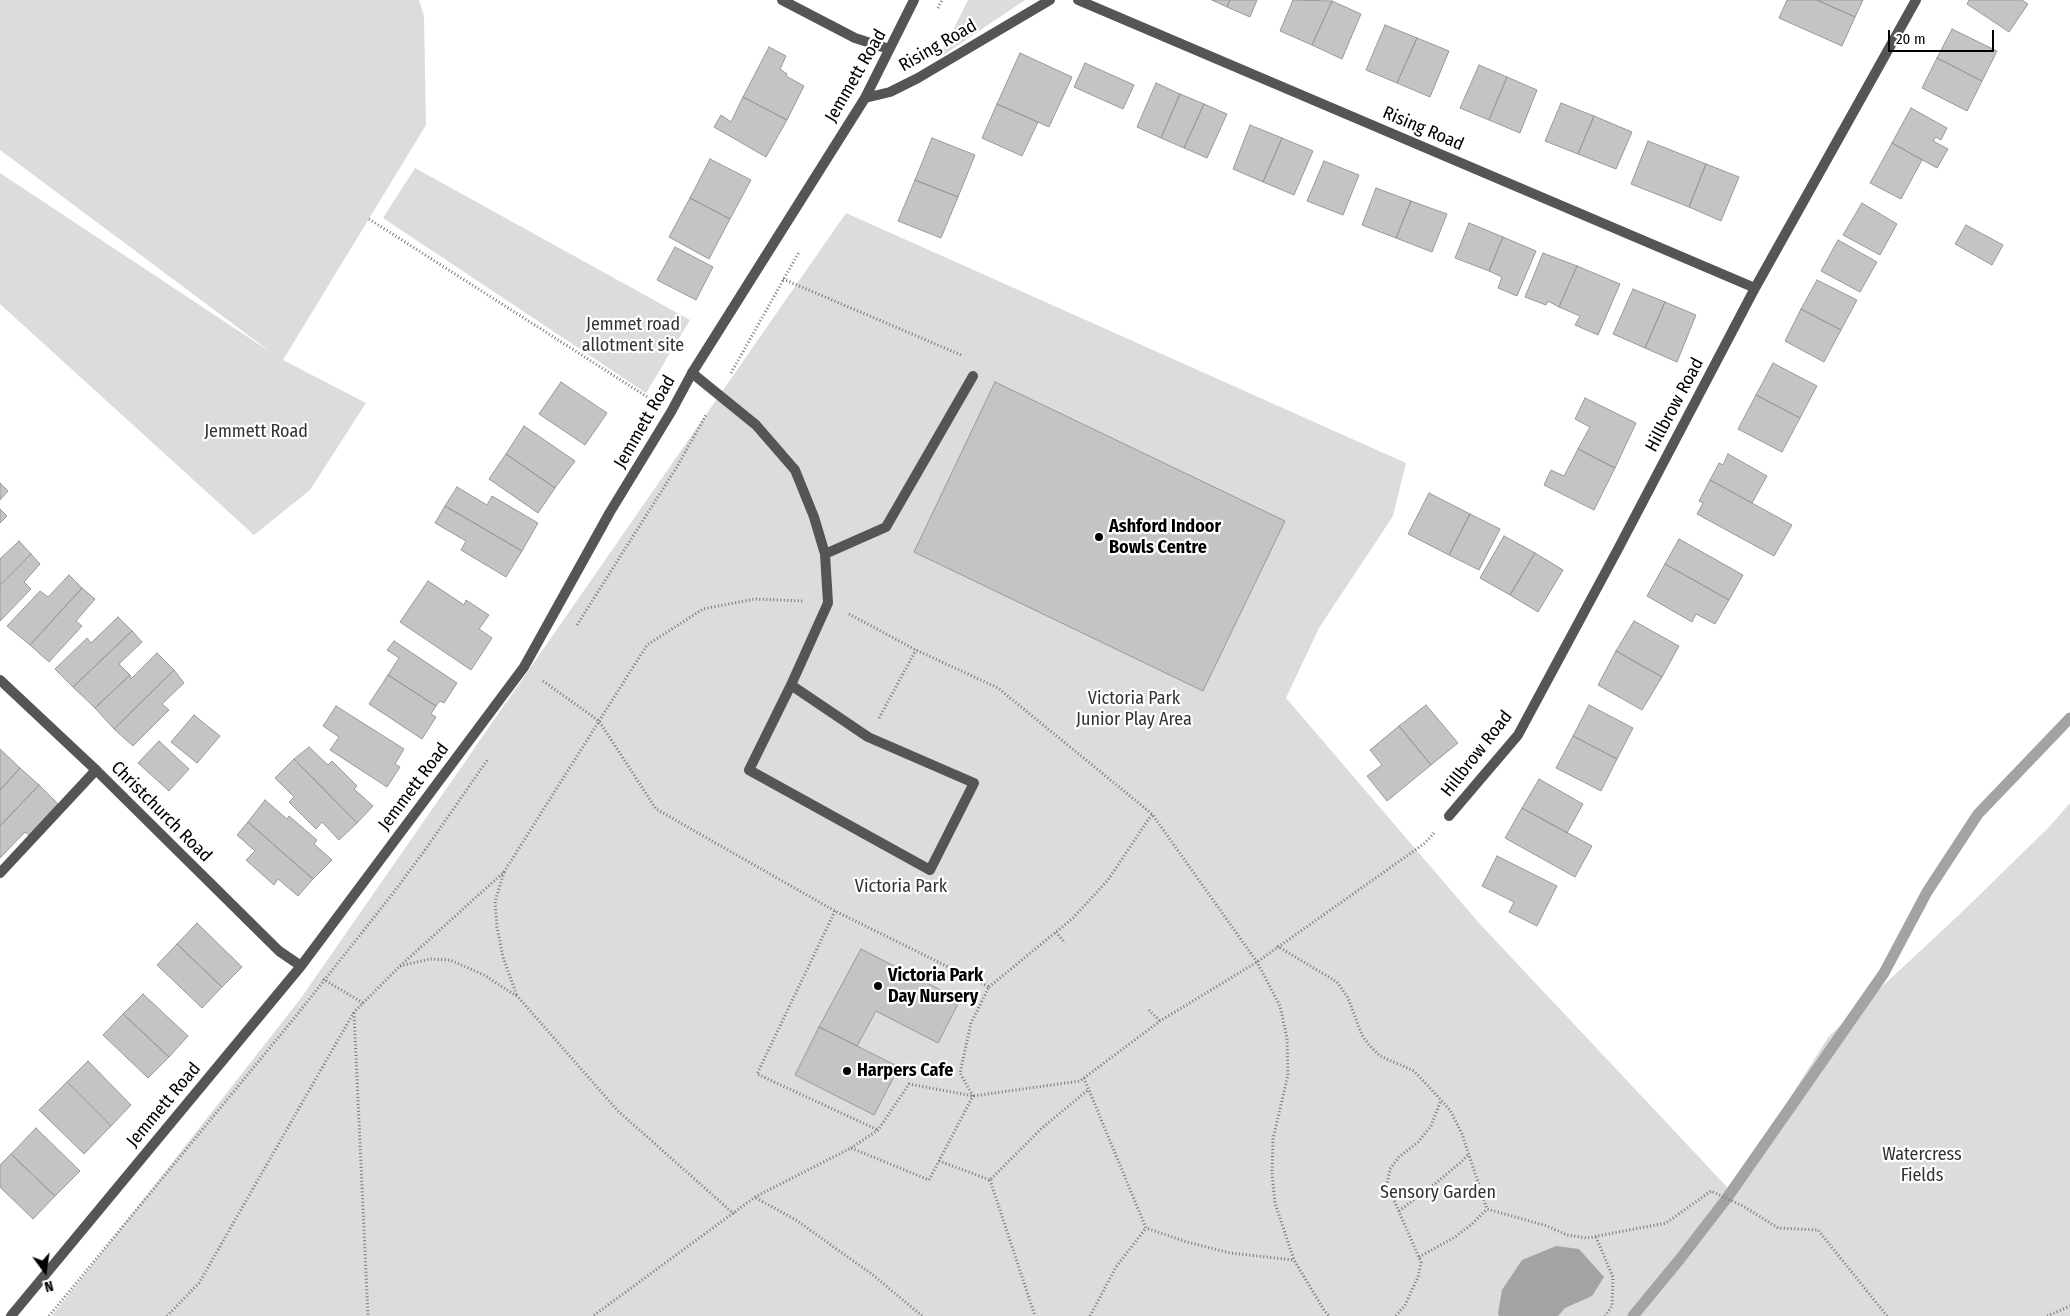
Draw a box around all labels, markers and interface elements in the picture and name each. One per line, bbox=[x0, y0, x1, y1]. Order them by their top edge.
street label: Rising Road bbox=[895, 15, 981, 77]
scale bar bbox=[1890, 20, 1996, 52]
street label: Jemmett Road bbox=[821, 26, 891, 126]
text: 20 m bbox=[1896, 30, 1926, 48]
street label: Rising Road bbox=[1379, 102, 1467, 156]
park label: Jemmet road allotment site bbox=[582, 314, 684, 356]
street label: Hillbrow Road bbox=[1641, 354, 1709, 456]
street label: Jemmett Road bbox=[610, 372, 680, 472]
park label: Jemmett Road bbox=[204, 421, 308, 443]
place label: Ashford Indoor Bowls Centre bbox=[1109, 516, 1221, 558]
marker: Ashford Indoor Bowls Centre bbox=[1093, 531, 1105, 543]
park label: Victoria Park Junior Play Area bbox=[1076, 688, 1192, 731]
street label: Hillbrow Road bbox=[1437, 707, 1517, 801]
street label: Jemmett Road bbox=[374, 739, 454, 835]
street label: Christchurch Road bbox=[106, 757, 216, 867]
park label: Victoria Park bbox=[855, 876, 947, 898]
place label: Victoria Park Day Nursery bbox=[888, 965, 983, 1008]
marker: Victoria Park Day Nursery bbox=[872, 980, 884, 992]
street label: Jemmett Road bbox=[122, 1058, 206, 1152]
place label: Harpers Cafe bbox=[857, 1060, 953, 1082]
marker: Harpers Cafe bbox=[841, 1065, 853, 1077]
park label: Watercress Fields bbox=[1882, 1144, 1962, 1186]
park label: Sensory Garden bbox=[1380, 1182, 1496, 1204]
north arrow bbox=[20, 1246, 70, 1296]
text: N bbox=[43, 1277, 55, 1295]

